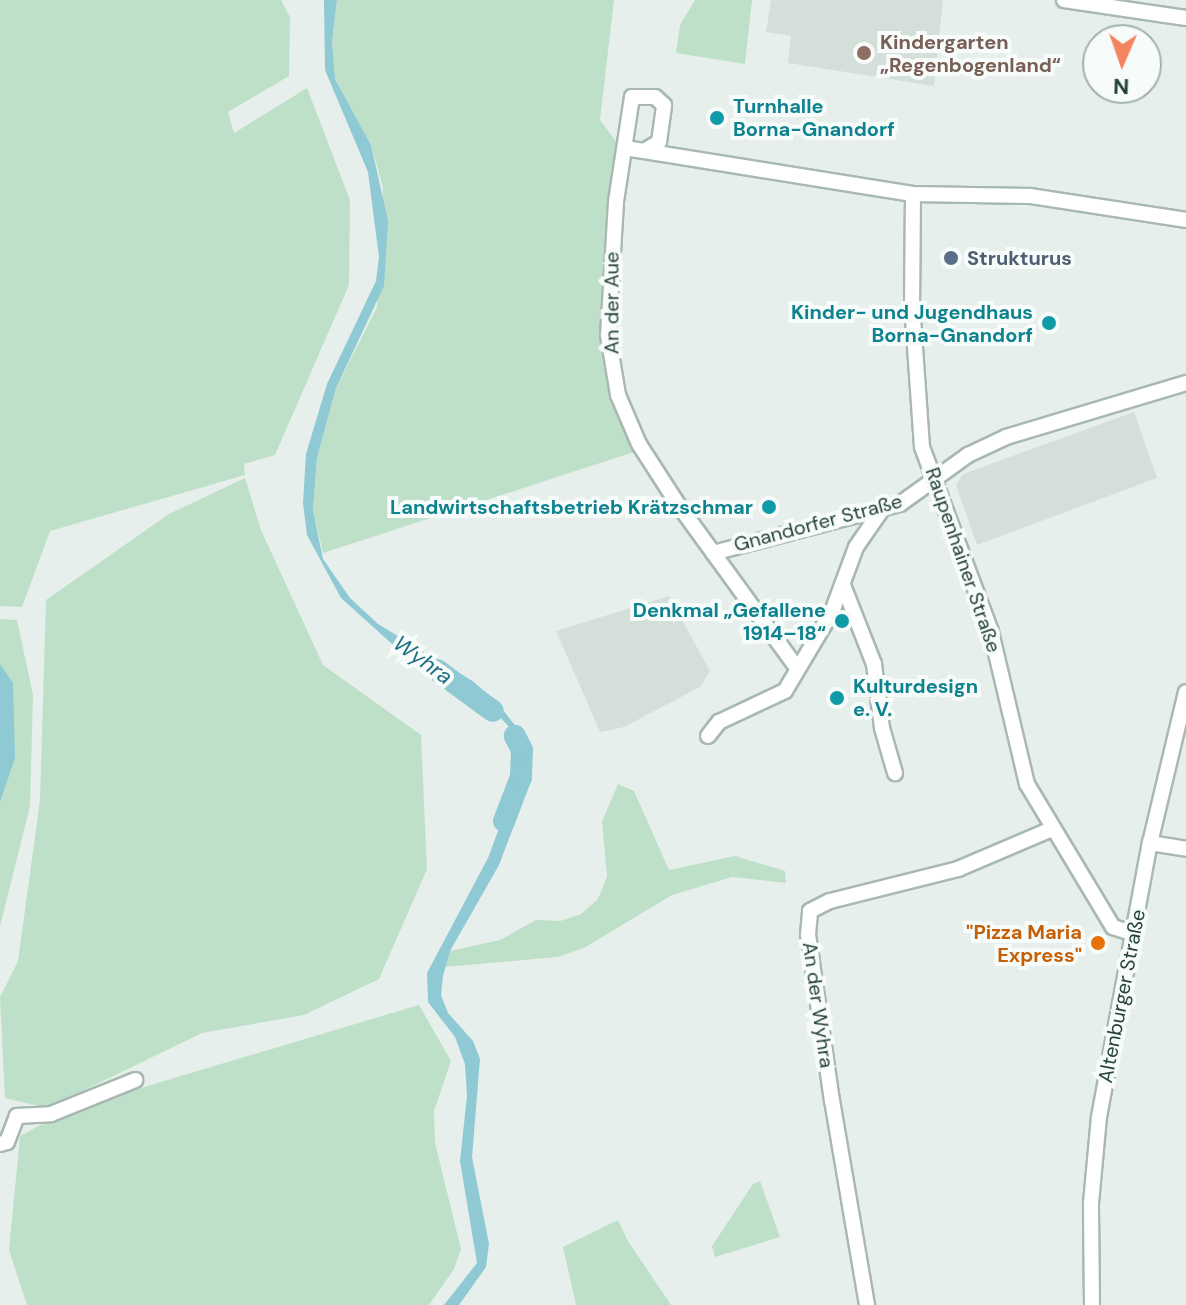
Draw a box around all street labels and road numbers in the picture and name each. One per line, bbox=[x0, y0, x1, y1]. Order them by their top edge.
street label: An der Aue bbox=[600, 252, 624, 354]
street label: Raupenhainer Straße bbox=[920, 464, 1006, 656]
street label: Gnandorfer Straße bbox=[731, 489, 905, 557]
street label: Altenburger Straße bbox=[1093, 907, 1151, 1085]
street label: An der Wyhra bbox=[797, 940, 839, 1070]

